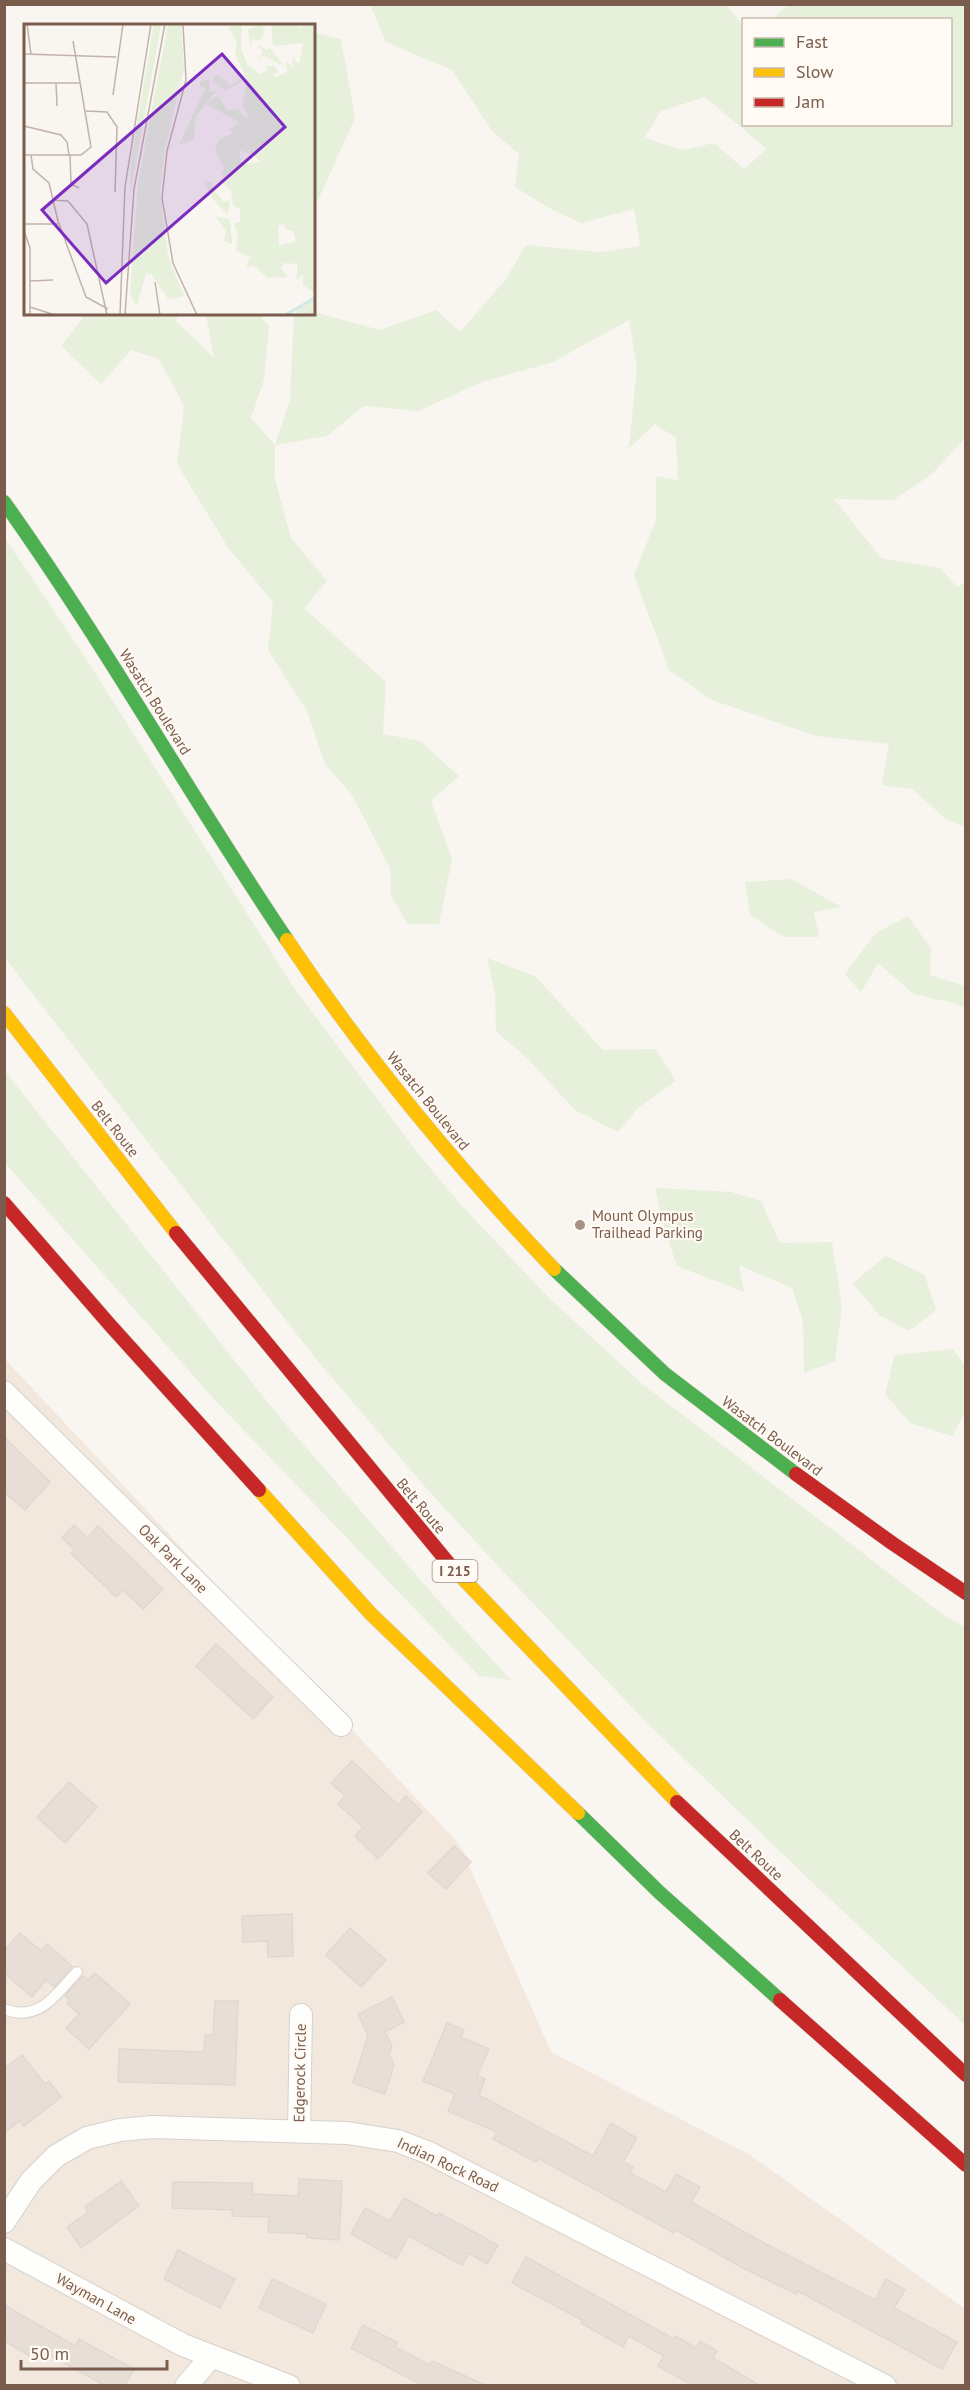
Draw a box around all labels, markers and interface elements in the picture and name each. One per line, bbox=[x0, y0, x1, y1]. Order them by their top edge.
legend bbox=[742, 18, 952, 126]
inset map bbox=[24, 24, 315, 315]
text: Fast bbox=[796, 30, 828, 53]
text: Slow bbox=[796, 60, 834, 83]
text: Jam bbox=[795, 90, 825, 113]
street label: Wasatch Boulevard bbox=[115, 645, 196, 758]
street label: Wasatch Boulevard bbox=[383, 1048, 474, 1154]
street label: Belt Route bbox=[87, 1097, 143, 1161]
place label: Mount Olympus Trailhead Parking bbox=[592, 1206, 703, 1242]
marker: Mount Olympus Trailhead Parking bbox=[573, 1218, 587, 1232]
street label: Wasatch Boulevard bbox=[718, 1392, 826, 1480]
street label: Belt Route bbox=[393, 1474, 450, 1537]
street label: Oak Park Lane bbox=[135, 1520, 212, 1597]
road number: I 215 bbox=[432, 1560, 478, 1582]
street label: Belt Route bbox=[725, 1825, 787, 1884]
street label: Edgerock Circle bbox=[289, 2023, 310, 2123]
street label: Indian Rock Road bbox=[394, 2133, 502, 2196]
street label: Wayman Lane bbox=[53, 2269, 140, 2328]
scale bar bbox=[21, 2333, 166, 2371]
text: 50 m bbox=[30, 2342, 69, 2365]

